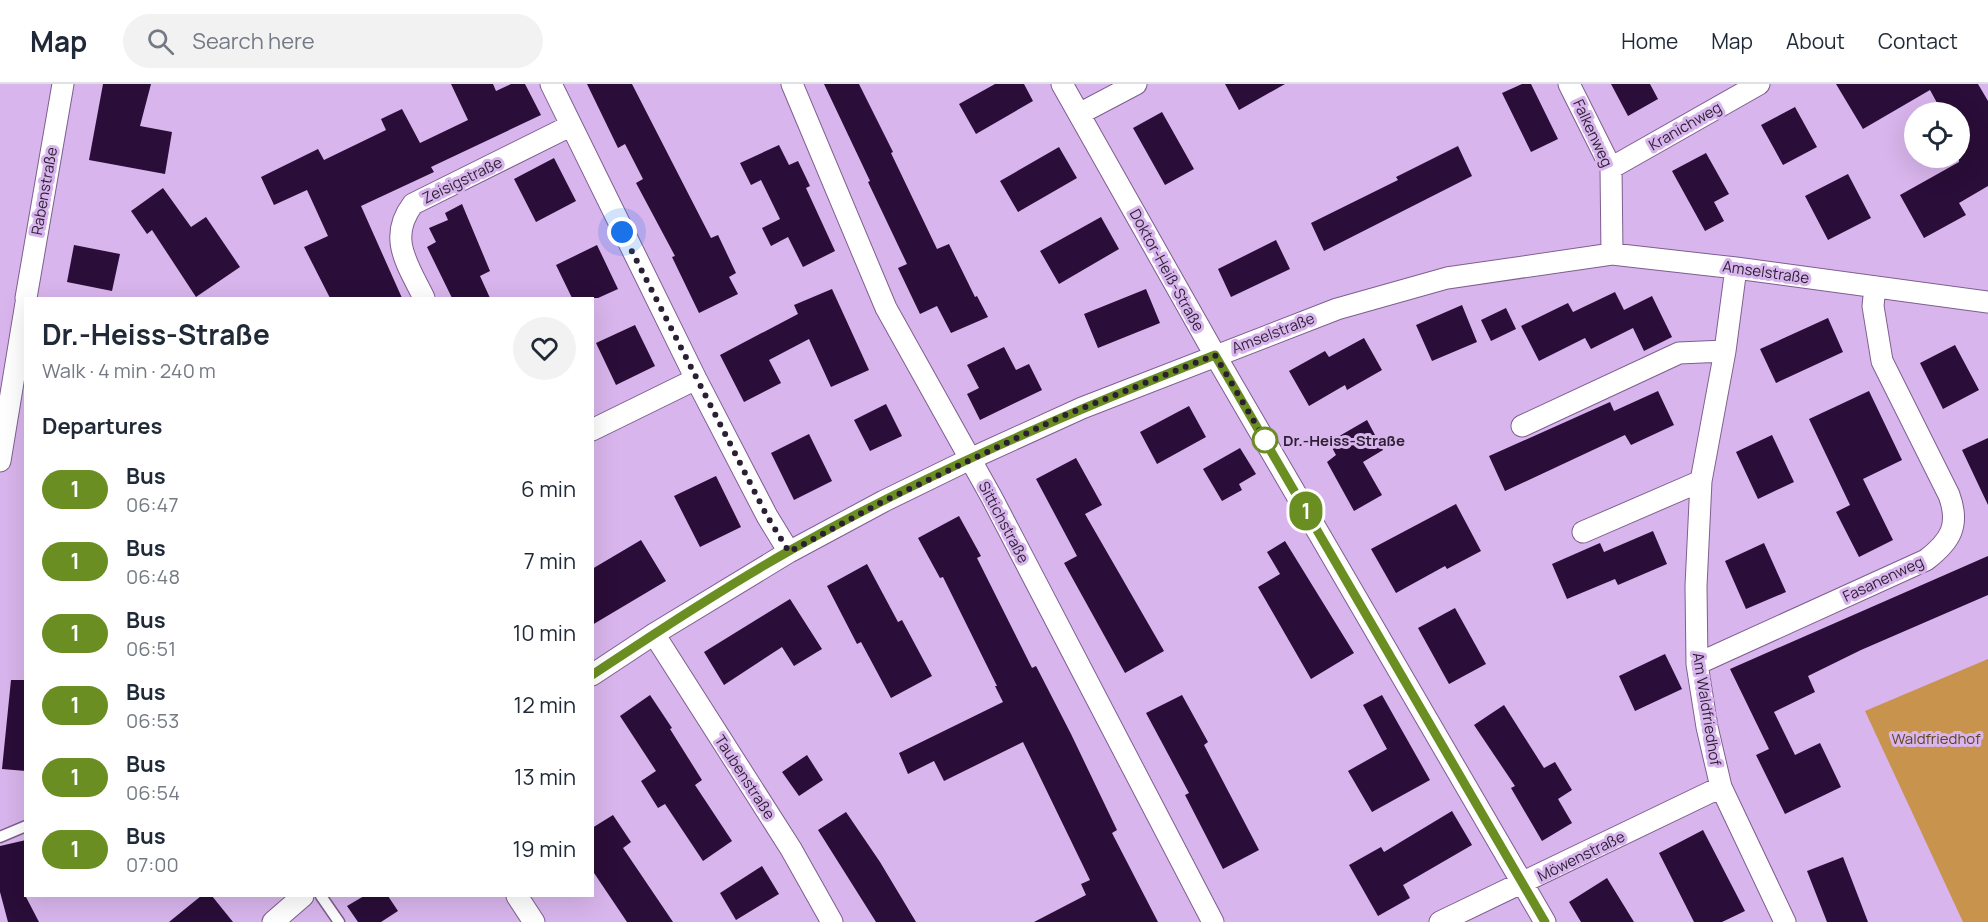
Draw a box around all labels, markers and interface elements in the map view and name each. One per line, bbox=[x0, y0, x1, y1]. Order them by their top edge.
search box bbox=[123, 14, 543, 68]
text: Map bbox=[30, 22, 87, 60]
icon: search bbox=[144, 25, 177, 58]
text: Search here bbox=[192, 26, 315, 56]
text: Home bbox=[1621, 27, 1678, 55]
text: Map bbox=[1711, 27, 1753, 55]
text: About bbox=[1786, 27, 1845, 55]
text: Contact bbox=[1878, 27, 1958, 55]
street label: Falkenweg bbox=[1568, 96, 1618, 170]
street label: Kranichweg bbox=[1645, 97, 1725, 155]
map controls bbox=[1904, 102, 1970, 168]
button: locate bbox=[1904, 102, 1970, 168]
street label: Rabenstraße bbox=[26, 145, 62, 237]
street label: Zeisigstraße bbox=[418, 151, 506, 208]
street label: Doktor-Heiß-Straße bbox=[1125, 205, 1209, 335]
your location bbox=[607, 217, 637, 247]
street label: Amselstraße bbox=[1721, 256, 1811, 289]
street label: Amselstraße bbox=[1228, 307, 1318, 358]
text: Dr.-Heiss-Straße bbox=[42, 315, 270, 353]
button: heart bbox=[513, 317, 576, 380]
text: Walk · 4 min · 240 m bbox=[42, 357, 216, 384]
text: Departures bbox=[42, 411, 162, 441]
marker: Dr.-Heiss-Straße bbox=[1252, 427, 1278, 453]
place label: Dr.-Heiss-Straße bbox=[1283, 430, 1405, 451]
text: Bus bbox=[126, 461, 166, 491]
text: 6 min bbox=[521, 474, 576, 504]
text: 1 bbox=[70, 475, 80, 503]
street label: Sittichstraße bbox=[974, 477, 1034, 567]
text: 06:47 bbox=[126, 491, 178, 518]
line badge: 1 bbox=[1286, 492, 1326, 530]
text: 1 bbox=[1301, 497, 1311, 525]
text: Bus bbox=[126, 533, 166, 563]
text: 7 min bbox=[524, 546, 576, 576]
text: 1 bbox=[70, 547, 80, 575]
street label: Fasanenweg bbox=[1839, 551, 1927, 607]
text: 06:48 bbox=[126, 563, 180, 590]
text: Bus bbox=[126, 605, 166, 635]
text: 10 min bbox=[513, 618, 576, 648]
text: 1 bbox=[70, 619, 80, 647]
text: 06:51 bbox=[126, 635, 176, 662]
street label: Am Waldfriedhof bbox=[1688, 651, 1726, 768]
text: Bus bbox=[126, 677, 166, 707]
text: 12 min bbox=[514, 690, 576, 720]
text: 1 bbox=[70, 691, 80, 719]
text: 06:53 bbox=[126, 707, 179, 734]
park label: Waldfriedhof bbox=[1891, 728, 1981, 749]
street label: Taubenstraße bbox=[710, 731, 780, 823]
text: Bus bbox=[126, 749, 166, 779]
text: 13 min bbox=[514, 762, 576, 792]
text: 1 bbox=[70, 763, 80, 791]
text: 06:54 bbox=[126, 779, 180, 806]
text: Bus bbox=[126, 821, 166, 851]
street label: Möwenstraße bbox=[1534, 826, 1628, 886]
text: 19 min bbox=[513, 834, 576, 864]
text: 1 bbox=[70, 835, 80, 863]
text: 07:00 bbox=[126, 851, 179, 878]

